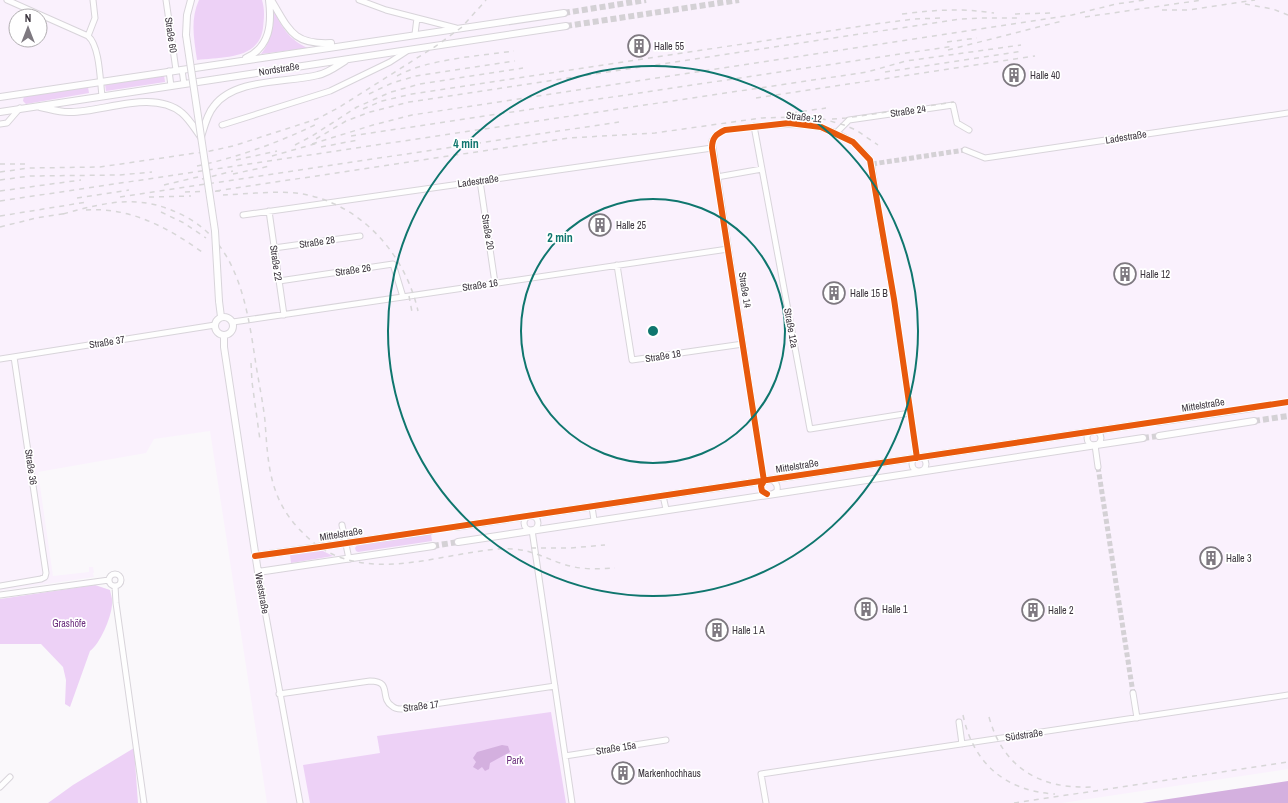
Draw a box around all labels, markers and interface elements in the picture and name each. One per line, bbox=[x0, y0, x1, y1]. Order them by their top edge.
north arrow bbox=[8, 8, 48, 48]
text: N bbox=[25, 11, 31, 25]
street label: Straße 60 bbox=[162, 16, 180, 54]
building icon: Halle 55 bbox=[626, 33, 652, 59]
place label: Halle 55 bbox=[654, 40, 685, 53]
street label: Nordstraße bbox=[258, 59, 301, 79]
building icon: Halle 40 bbox=[1001, 62, 1027, 88]
place label: Halle 40 bbox=[1030, 69, 1061, 82]
street label: Straße 24 bbox=[889, 102, 927, 120]
street label: Straße 12 bbox=[785, 109, 823, 125]
street label: Ladestraße bbox=[1104, 127, 1148, 147]
text: 4 min bbox=[453, 136, 479, 152]
street label: Ladestraße bbox=[457, 172, 500, 190]
building icon: Halle 25 bbox=[587, 212, 613, 238]
street label: Straße 20 bbox=[479, 213, 497, 251]
place label: Halle 25 bbox=[616, 219, 647, 232]
text: 2 min bbox=[547, 230, 573, 246]
street label: Straße 28 bbox=[298, 233, 336, 251]
street label: Straße 22 bbox=[267, 244, 285, 282]
street label: Straße 26 bbox=[334, 261, 372, 279]
building icon: Halle 12 bbox=[1112, 261, 1138, 287]
place label: Halle 12 bbox=[1140, 268, 1171, 281]
street label: Straße 14 bbox=[736, 271, 754, 309]
street label: Straße 16 bbox=[461, 276, 499, 294]
building icon: Halle 15 B bbox=[821, 280, 847, 306]
place label: Halle 15 B bbox=[850, 287, 888, 300]
street label: Straße 12a bbox=[781, 307, 801, 350]
centre of rings bbox=[646, 324, 660, 338]
street label: Straße 37 bbox=[88, 333, 126, 351]
street label: Straße 18 bbox=[644, 347, 682, 365]
street label: Mittelstraße bbox=[1181, 395, 1226, 415]
street label: Straße 36 bbox=[22, 448, 40, 486]
street label: Mittelstraße bbox=[775, 456, 820, 476]
street label: Mittelstraße bbox=[319, 524, 364, 544]
building icon: Halle 3 bbox=[1198, 545, 1224, 571]
place label: Halle 3 bbox=[1226, 552, 1252, 565]
street label: Weststraße bbox=[252, 571, 272, 615]
building icon: Halle 1 bbox=[853, 596, 879, 622]
building icon: Halle 2 bbox=[1020, 597, 1046, 623]
place label: Halle 1 bbox=[882, 603, 908, 616]
place label: Halle 2 bbox=[1048, 604, 1074, 617]
park label: Grashöfe bbox=[52, 617, 86, 630]
building icon: Halle 1 A bbox=[704, 617, 730, 643]
place label: Halle 1 A bbox=[732, 624, 765, 637]
street label: Straße 17 bbox=[402, 697, 440, 715]
street label: Südstraße bbox=[1004, 726, 1044, 744]
street label: Straße 15a bbox=[595, 738, 637, 758]
park label: Park bbox=[507, 754, 524, 767]
building icon: Markenhochhaus bbox=[610, 760, 636, 786]
place label: Markenhochhaus bbox=[638, 767, 701, 780]

